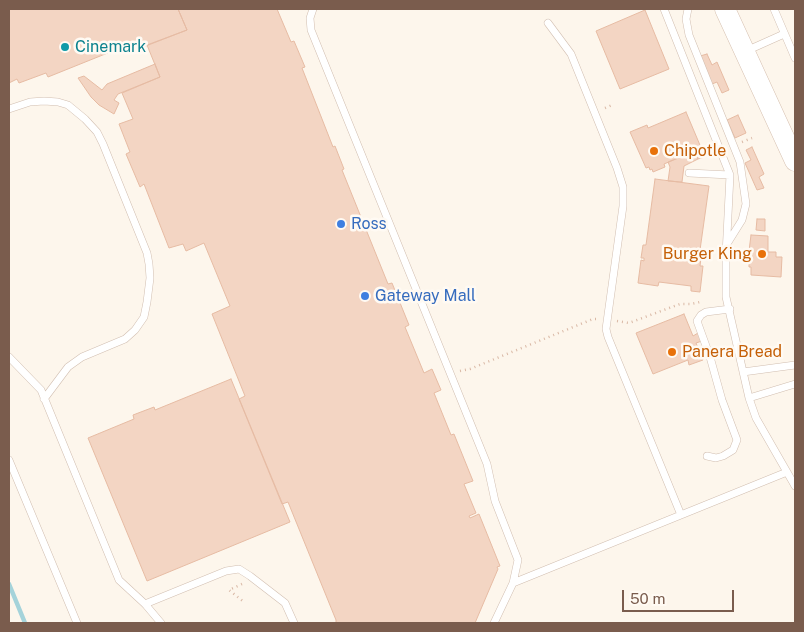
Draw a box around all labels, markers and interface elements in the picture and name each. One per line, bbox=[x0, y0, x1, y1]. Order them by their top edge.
place label: Cinemark bbox=[75, 37, 146, 57]
marker: Cinemark bbox=[59, 41, 71, 53]
place label: Chipotle bbox=[664, 141, 726, 161]
marker: Chipotle bbox=[648, 145, 660, 157]
place label: Ross bbox=[351, 214, 387, 234]
marker: Ross bbox=[335, 218, 347, 230]
place label: Burger King bbox=[663, 244, 752, 264]
marker: Burger King bbox=[756, 248, 768, 260]
place label: Gateway Mall bbox=[375, 286, 476, 306]
marker: Gateway Mall bbox=[359, 290, 371, 302]
place label: Panera Bread bbox=[682, 342, 782, 362]
marker: Panera Bread bbox=[666, 346, 678, 358]
scale bar bbox=[624, 580, 736, 612]
text: 50 m bbox=[630, 590, 665, 607]

